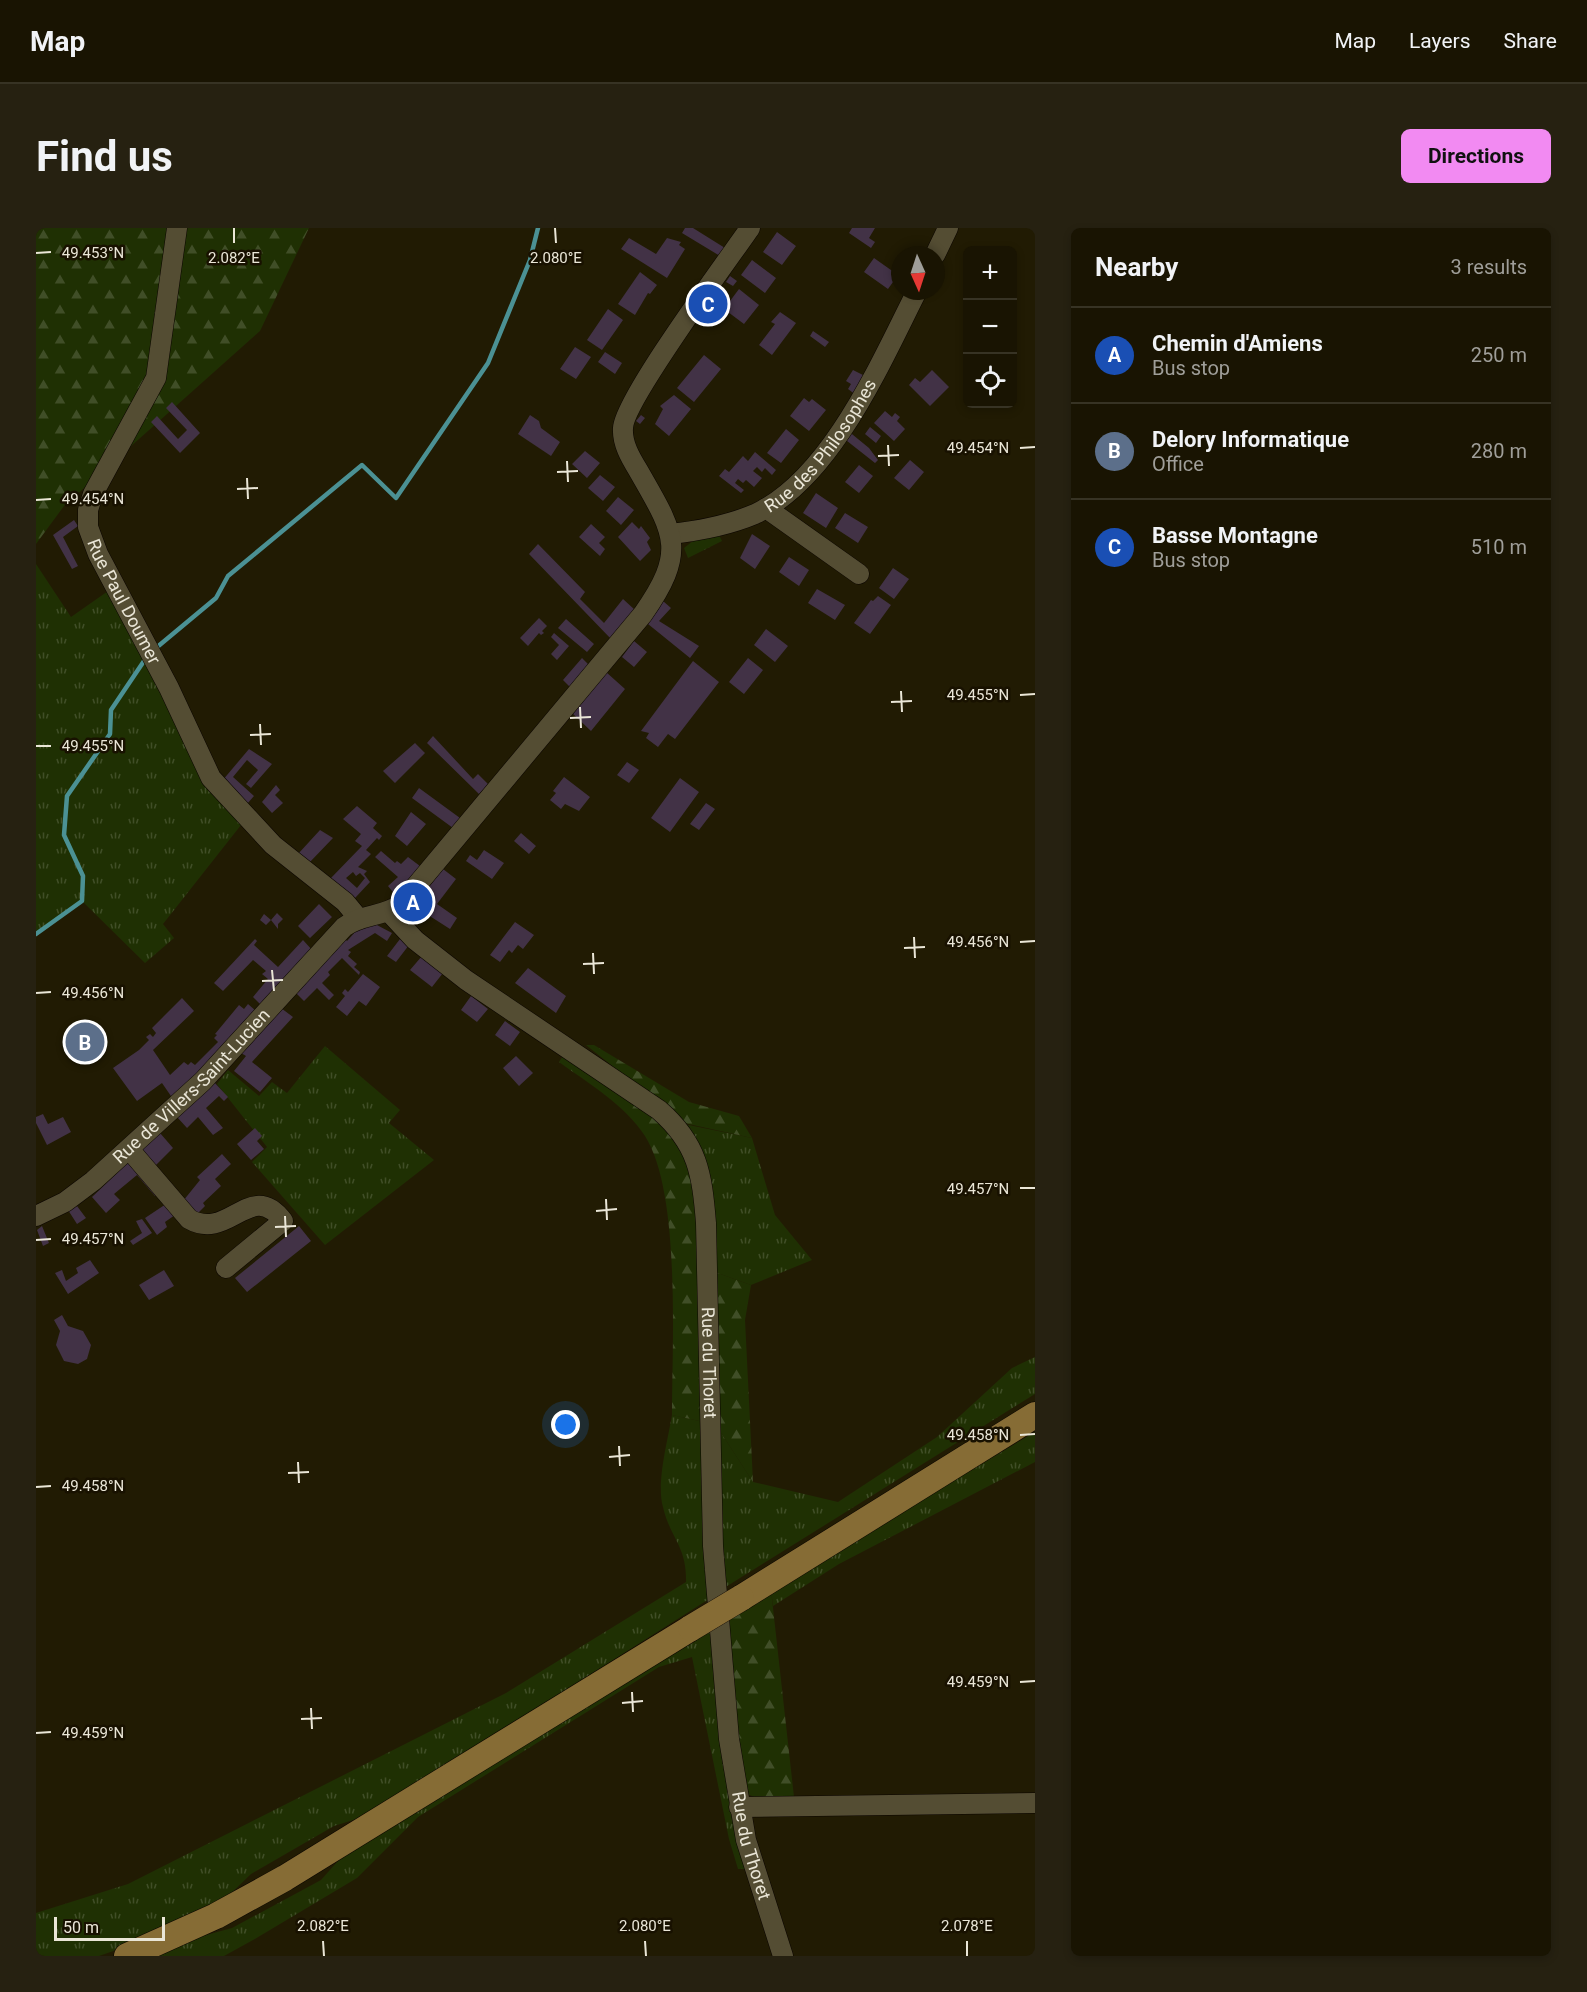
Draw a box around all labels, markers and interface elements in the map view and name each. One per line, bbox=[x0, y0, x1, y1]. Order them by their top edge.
text: Map bbox=[30, 25, 85, 58]
text: Map bbox=[1334, 29, 1376, 53]
text: Layers bbox=[1409, 29, 1470, 53]
text: Share bbox=[1503, 29, 1557, 53]
button: Directions bbox=[1401, 129, 1551, 183]
text: Find us bbox=[36, 132, 173, 181]
text: 49.453°N bbox=[62, 244, 124, 262]
north arrow bbox=[891, 246, 945, 300]
map controls bbox=[963, 246, 1017, 408]
button: + bbox=[963, 246, 1017, 300]
text: 2.082°E bbox=[208, 249, 260, 267]
text: 2.080°E bbox=[530, 249, 582, 267]
text: Nearby bbox=[1095, 252, 1178, 282]
text: 3 results bbox=[1451, 255, 1527, 279]
pin: C bbox=[688, 282, 728, 326]
button: − bbox=[963, 300, 1017, 354]
text: Chemin d'Amiens bbox=[1152, 331, 1323, 356]
text: A bbox=[1108, 343, 1121, 367]
text: 250 m bbox=[1471, 343, 1527, 367]
button: locate bbox=[963, 354, 1017, 408]
text: Bus stop bbox=[1152, 356, 1230, 380]
street label: Rue des Philosophes bbox=[760, 375, 880, 517]
text: Delory Informatique bbox=[1152, 427, 1349, 452]
text: 49.454°N bbox=[947, 439, 1009, 457]
text: B bbox=[1108, 439, 1121, 463]
text: 280 m bbox=[1471, 439, 1527, 463]
text: Office bbox=[1152, 452, 1204, 476]
text: 49.454°N bbox=[62, 490, 124, 508]
text: Basse Montagne bbox=[1152, 523, 1318, 548]
text: C bbox=[1108, 535, 1121, 559]
text: 510 m bbox=[1471, 535, 1527, 559]
street label: Rue Paul Doumer bbox=[83, 536, 165, 668]
text: Bus stop bbox=[1152, 548, 1230, 572]
text: 49.455°N bbox=[947, 686, 1009, 704]
text: 49.455°N bbox=[62, 737, 124, 755]
pin: A bbox=[394, 880, 433, 924]
text: 49.456°N bbox=[947, 933, 1009, 951]
text: 49.456°N bbox=[62, 984, 124, 1002]
street label: Rue de Villers-Saint-Lucien bbox=[108, 1004, 274, 1168]
pin: B bbox=[65, 1020, 104, 1064]
text: 49.457°N bbox=[947, 1180, 1009, 1198]
text: 49.457°N bbox=[62, 1230, 124, 1248]
street label: Rue du Thoret bbox=[698, 1307, 721, 1419]
your location bbox=[551, 1410, 580, 1439]
text: 49.458°N bbox=[947, 1426, 1009, 1444]
text: 49.458°N bbox=[62, 1477, 124, 1495]
text: 49.459°N bbox=[947, 1673, 1009, 1691]
text: 49.459°N bbox=[62, 1724, 124, 1742]
street label: Rue du Thoret bbox=[728, 1790, 775, 1903]
scale bar bbox=[54, 1914, 165, 1942]
text: 2.082°E bbox=[297, 1917, 349, 1935]
text: 2.080°E bbox=[619, 1917, 671, 1935]
text: 2.078°E bbox=[941, 1917, 993, 1935]
text: 50 m bbox=[63, 1918, 99, 1937]

